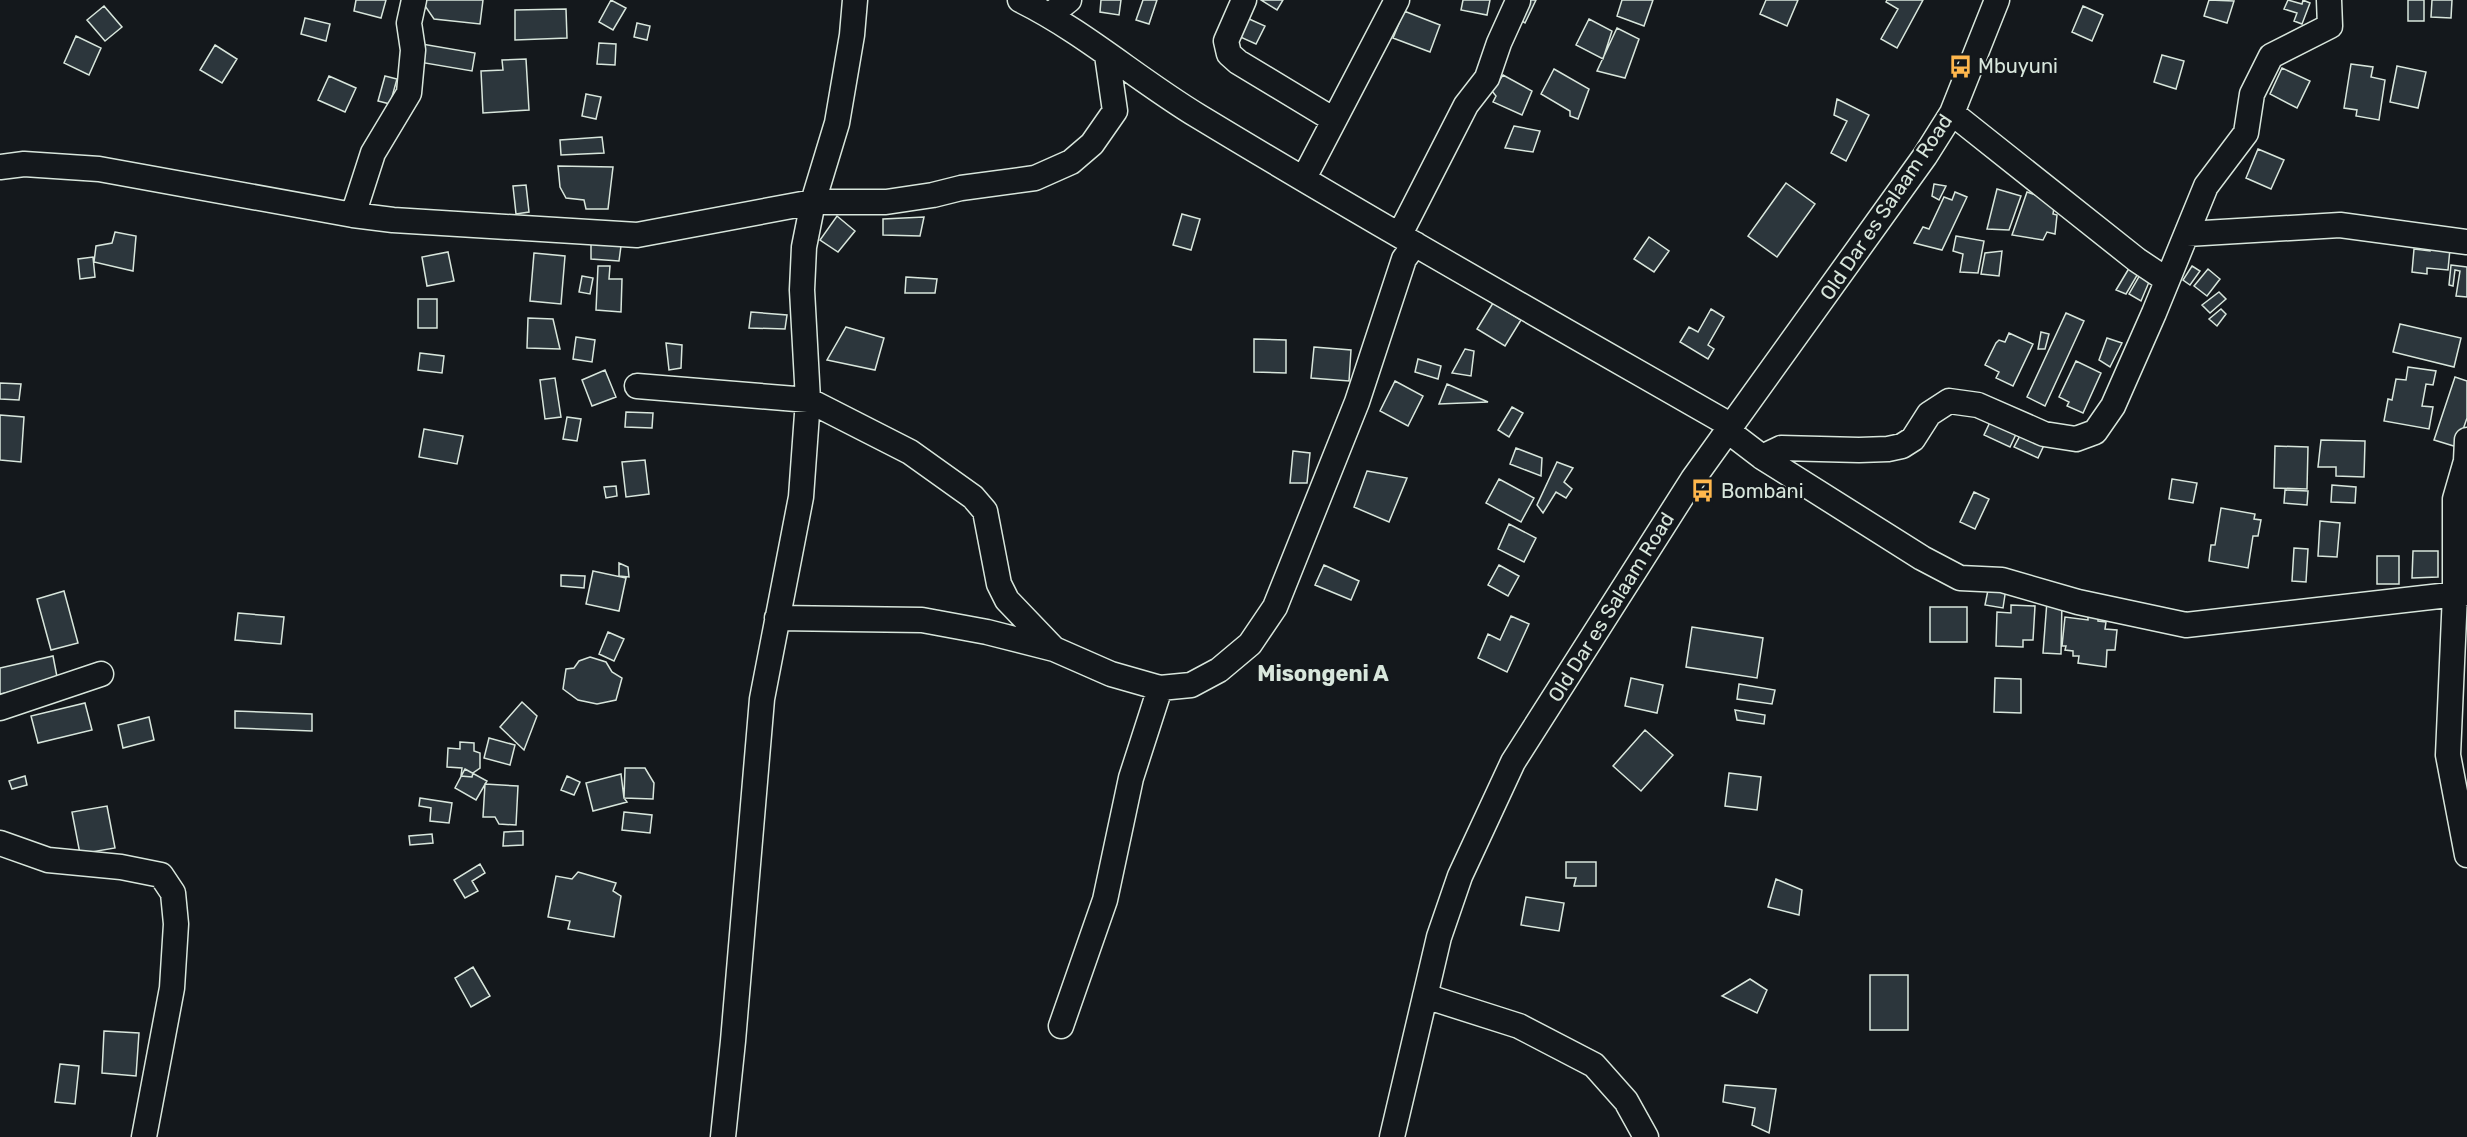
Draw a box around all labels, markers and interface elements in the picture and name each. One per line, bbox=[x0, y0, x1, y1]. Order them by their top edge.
bus stop icon: Mbuyuni bbox=[1947, 53, 1973, 79]
place label: Mbuyuni bbox=[1978, 54, 2058, 78]
street label: Old Dar es Salaam Road bbox=[1815, 110, 1957, 304]
bus stop icon: Bombani bbox=[1690, 478, 1716, 504]
place label: Bombani bbox=[1721, 479, 1804, 503]
street label: Old Dar es Salaam Road bbox=[1543, 508, 1679, 706]
district label: Misongeni A bbox=[1257, 660, 1389, 687]

